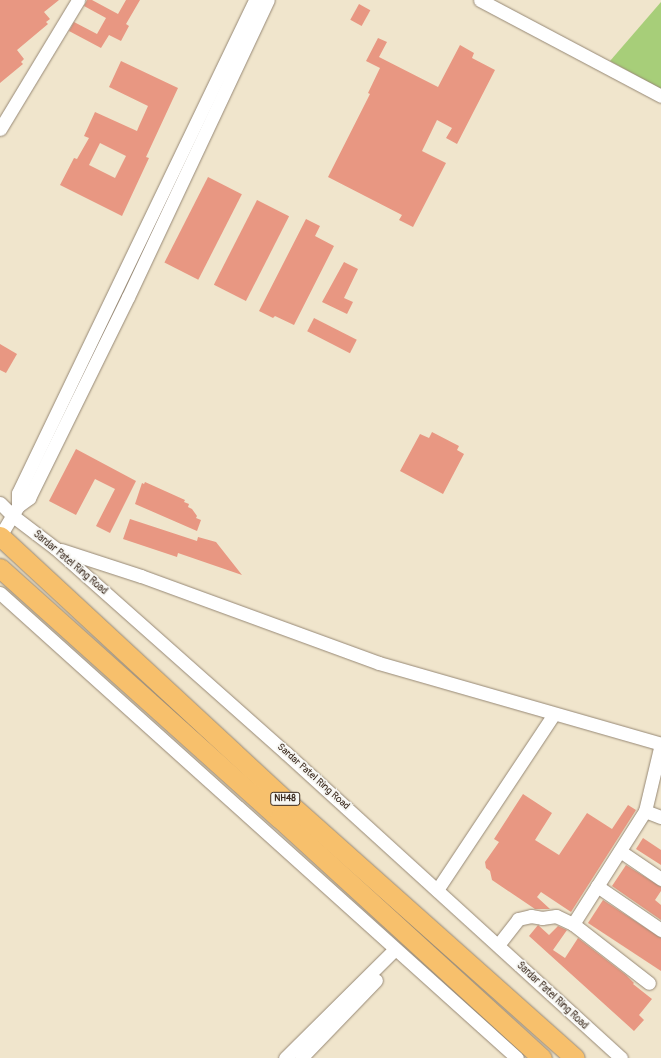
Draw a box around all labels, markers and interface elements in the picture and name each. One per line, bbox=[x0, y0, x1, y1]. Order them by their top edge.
street label: Sardar Patel Ring Road bbox=[30, 528, 110, 598]
street label: Sardar Patel Ring Road bbox=[274, 741, 352, 813]
road number: NH48 bbox=[270, 792, 300, 806]
street label: Sardar Patel Ring Road bbox=[514, 960, 590, 1032]

